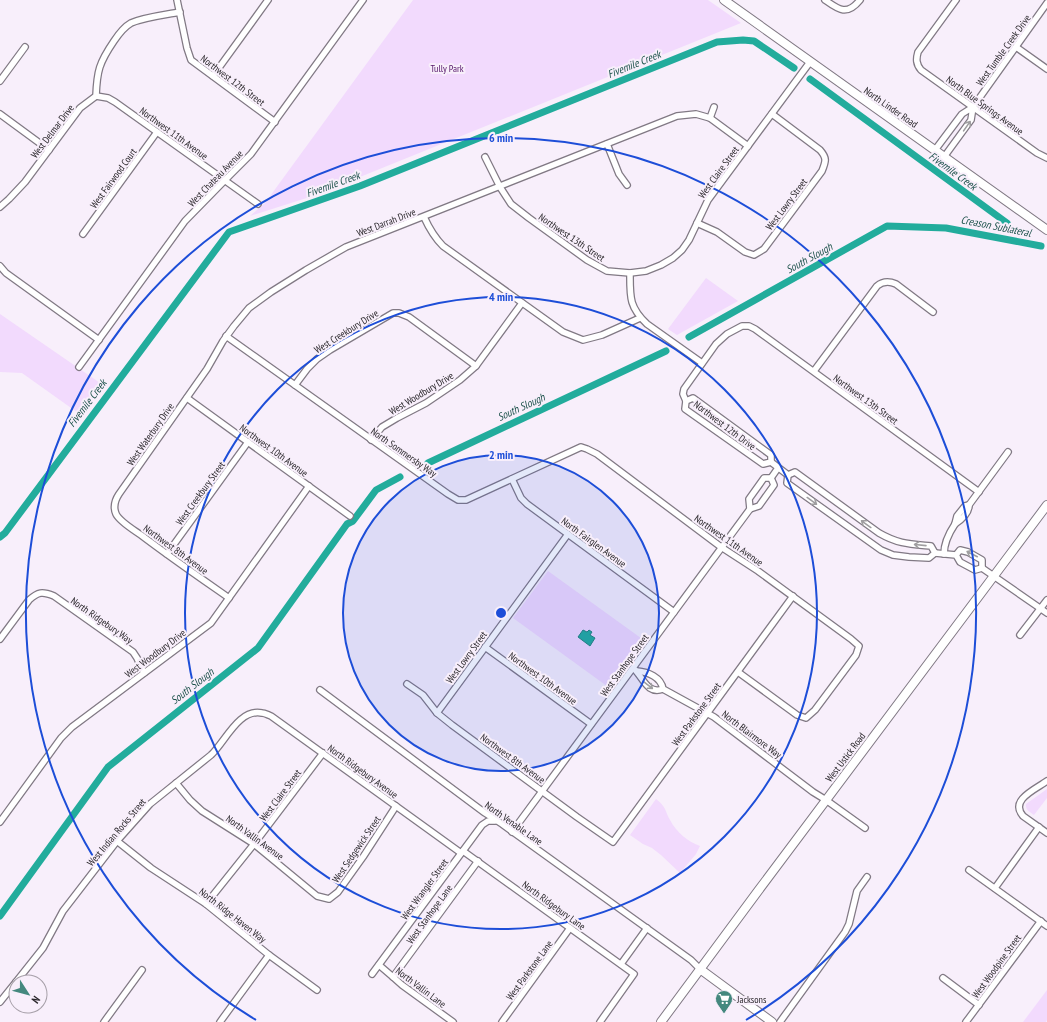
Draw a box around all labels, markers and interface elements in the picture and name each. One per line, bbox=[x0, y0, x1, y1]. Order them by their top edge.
street label: West Tumble Creek Drive bbox=[973, 12, 1034, 89]
water label: Fivemile Creek bbox=[605, 46, 664, 81]
street label: Northwest 12th Street bbox=[198, 52, 268, 109]
park label: Tully Park bbox=[430, 62, 464, 75]
street label: North Blue Springs Avenue bbox=[944, 73, 1026, 138]
street label: North Linder Road bbox=[861, 84, 920, 131]
street label: West Delmar Drive bbox=[28, 102, 77, 161]
street label: Northwest 11th Avenue bbox=[137, 104, 210, 163]
one-way arrow bbox=[963, 120, 971, 131]
text: 6 min bbox=[489, 130, 513, 145]
street label: West Claire Street bbox=[695, 143, 742, 201]
street label: West Fairwood Court bbox=[87, 145, 140, 211]
street label: West Chateau Avenue bbox=[185, 147, 246, 209]
water label: Fivemile Creek bbox=[926, 149, 981, 194]
water label: Fivemile Creek bbox=[304, 167, 363, 200]
street label: West Lowry Street bbox=[763, 176, 810, 233]
street label: West Darrah Drive bbox=[355, 205, 418, 240]
street label: Northwest 13th Street bbox=[536, 210, 607, 264]
water label: Creason Sublateral bbox=[960, 212, 1034, 240]
water label: South Slough bbox=[783, 239, 836, 276]
text: 4 min bbox=[489, 289, 513, 304]
street label: West Creekbury Drive bbox=[312, 307, 381, 356]
street label: West Woodbury Drive bbox=[387, 369, 456, 418]
street label: Northwest 13th Street bbox=[831, 372, 901, 427]
water label: Fivemile Creek bbox=[65, 375, 110, 430]
water label: South Slough bbox=[495, 389, 548, 424]
street label: Northwest 12th Drive bbox=[691, 398, 758, 453]
street label: West Waterbury Drive bbox=[124, 400, 177, 468]
street label: Northwest 10th Avenue bbox=[237, 421, 310, 480]
street label: North Sommersby Way bbox=[368, 425, 439, 480]
text: 2 min bbox=[489, 447, 513, 462]
street label: West Creekbury Street bbox=[173, 459, 228, 528]
one-way arrow bbox=[807, 497, 818, 505]
street label: Northwest 11th Avenue bbox=[692, 512, 766, 569]
street label: North Fairglen Avenue bbox=[559, 514, 629, 570]
one-way arrow bbox=[861, 520, 872, 528]
street label: Northwest 8th Avenue bbox=[141, 522, 211, 577]
one-way arrow bbox=[914, 541, 927, 549]
one-way arrow bbox=[966, 550, 978, 558]
street label: North Ridgebury Way bbox=[68, 594, 135, 647]
centre of rings bbox=[494, 606, 508, 620]
street label: West Woodbury Drive bbox=[122, 626, 188, 681]
street label: West Lowry Street bbox=[443, 628, 490, 686]
street label: West Stanhope Street bbox=[597, 631, 652, 699]
street label: Northwest 10th Avenue bbox=[506, 649, 579, 708]
water label: South Slough bbox=[168, 664, 217, 707]
one-way arrow bbox=[642, 680, 653, 689]
street label: West Parkstone Street bbox=[669, 680, 724, 749]
street label: North Blairmore Way bbox=[719, 708, 784, 761]
street label: West Ustick Road bbox=[823, 730, 868, 785]
street label: Northwest 8th Avenue bbox=[478, 731, 548, 786]
street label: North Ridgebury Avenue bbox=[325, 742, 400, 801]
street label: West Claire Street bbox=[257, 767, 304, 824]
street label: West Indian Rocks Street bbox=[84, 795, 149, 869]
street label: North Venable Lane bbox=[482, 799, 545, 848]
street label: North Vallin Avenue bbox=[223, 812, 286, 863]
street label: West Sedgewick Street bbox=[329, 813, 384, 885]
street label: West Wrangler Street bbox=[398, 856, 451, 922]
street label: North Ridgebury Lane bbox=[519, 878, 588, 933]
street label: West Stanhope Lane bbox=[404, 882, 455, 946]
street label: North Ridge Haven Way bbox=[197, 885, 269, 946]
street label: West Woodpine Street bbox=[969, 932, 1024, 1001]
street label: West Parkstone Lane bbox=[503, 938, 556, 1003]
street label: North Vallin Lane bbox=[393, 964, 448, 1011]
north arrow bbox=[8, 974, 48, 1014]
supermarket icon: Jacksons bbox=[714, 989, 734, 1014]
text: N bbox=[29, 993, 44, 1006]
place label: Jacksons bbox=[736, 993, 767, 1006]

